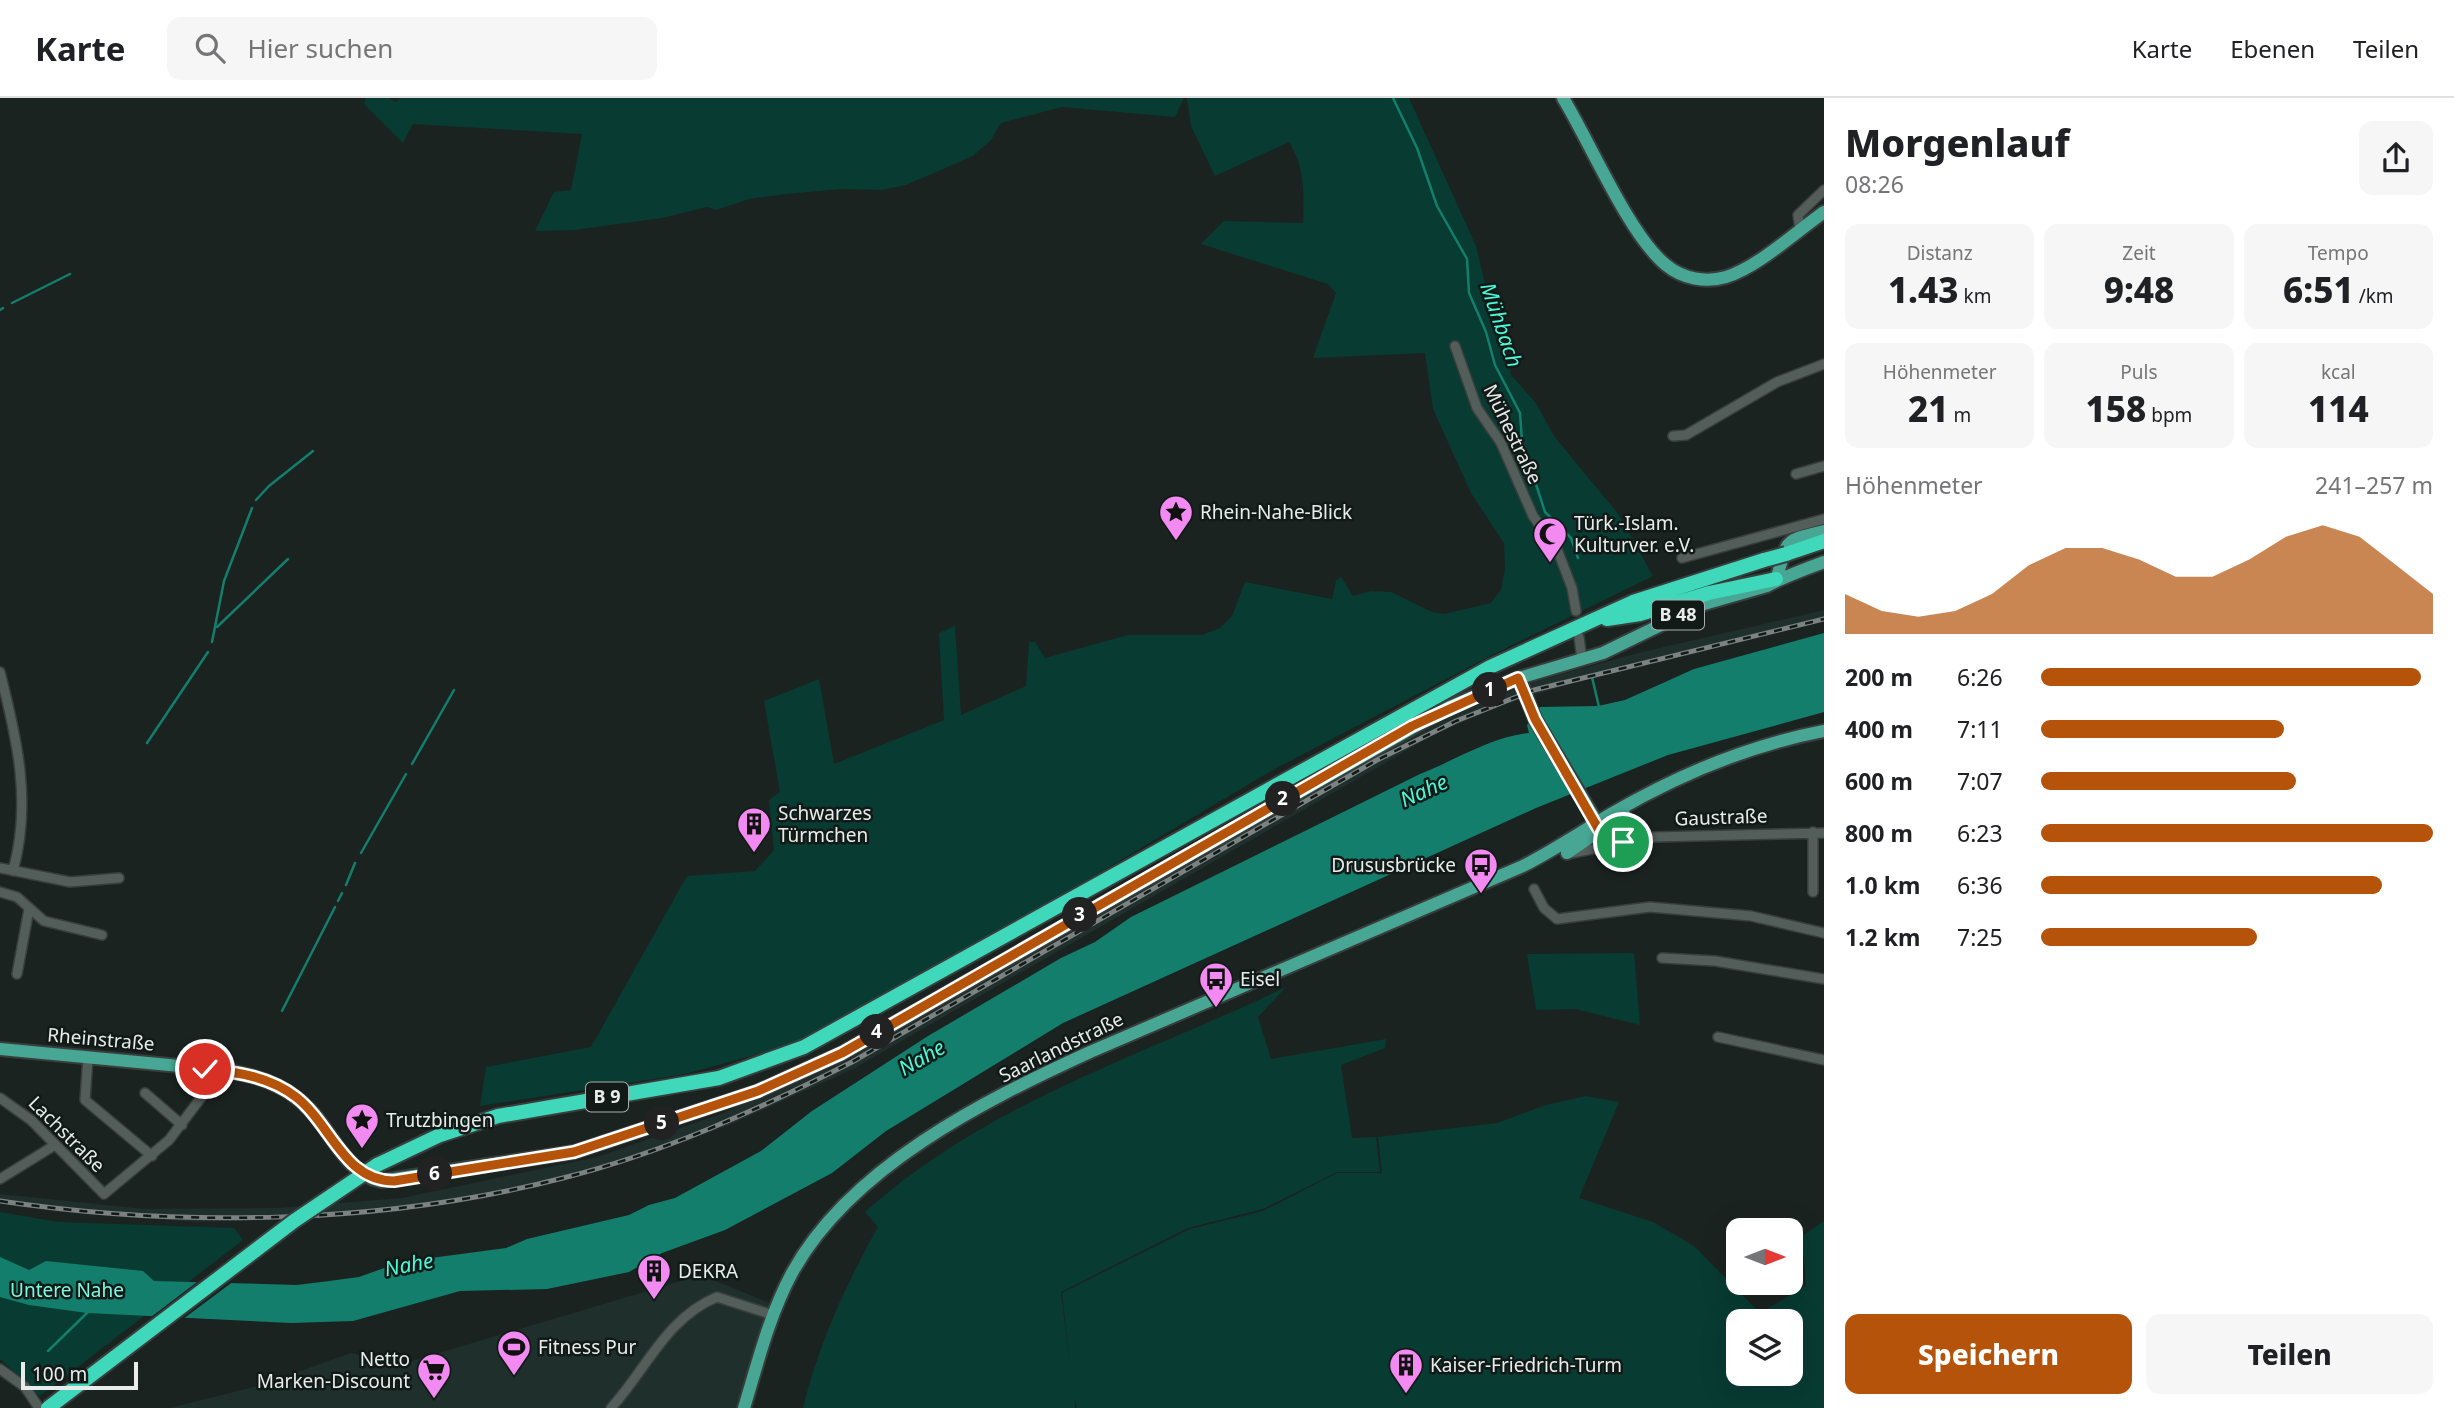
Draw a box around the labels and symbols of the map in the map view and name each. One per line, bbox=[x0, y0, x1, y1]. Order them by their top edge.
water label: Mühbach bbox=[1474, 279, 1529, 371]
street label: Mühestraße bbox=[1478, 380, 1548, 488]
place icon: Rhein-Nahe-Blick bbox=[1157, 493, 1195, 542]
place label: Rhein-Nahe-Blick bbox=[1200, 499, 1352, 525]
place label: Türk.-Islam. Kulturver. e.V. bbox=[1574, 510, 1694, 558]
mosque icon: Türk.-Islam. Kulturver. e.V. bbox=[1531, 515, 1569, 564]
road number: B 48 bbox=[1652, 601, 1704, 630]
pin: 1 bbox=[1472, 672, 1508, 708]
water label: Nahe bbox=[1395, 767, 1452, 813]
pin: 2 bbox=[1266, 782, 1300, 816]
place label: Schwarzes Türmchen bbox=[778, 800, 871, 848]
street label: Gaustraße bbox=[1674, 802, 1768, 832]
building icon: Schwarzes Türmchen bbox=[735, 805, 773, 854]
pin bbox=[1593, 812, 1653, 872]
bus stop icon: Drususbrücke bbox=[1462, 846, 1500, 895]
place label: Drususbrücke bbox=[1331, 852, 1456, 878]
pin: 3 bbox=[1062, 898, 1098, 932]
bus stop icon: Eisel bbox=[1197, 960, 1235, 1009]
place label: Eisel bbox=[1240, 966, 1280, 992]
street label: Saarlandstraße bbox=[994, 1006, 1128, 1088]
pin: 4 bbox=[860, 1014, 894, 1049]
street label: Rheinstraße bbox=[46, 1021, 156, 1057]
water label: Nahe bbox=[893, 1033, 950, 1082]
pin bbox=[175, 1039, 235, 1099]
road number: B 9 bbox=[586, 1082, 628, 1112]
street label: Lachstraße bbox=[23, 1090, 111, 1178]
place icon: Trutzbingen bbox=[343, 1101, 381, 1150]
pin: 5 bbox=[644, 1105, 680, 1140]
place label: Trutzbingen bbox=[386, 1107, 493, 1133]
pin: 6 bbox=[418, 1156, 452, 1192]
north arrow bbox=[1726, 1218, 1802, 1295]
water label: Nahe bbox=[382, 1246, 436, 1282]
building icon: DEKRA bbox=[635, 1252, 673, 1301]
place label: DEKRA bbox=[678, 1258, 739, 1284]
park label: Untere Nahe bbox=[10, 1277, 124, 1303]
sports icon: Fitness Pur bbox=[495, 1328, 533, 1377]
place label: Fitness Pur bbox=[538, 1334, 636, 1360]
place label: Netto Marken-Discount bbox=[257, 1346, 410, 1394]
building icon: Kaiser-Friedrich-Turm bbox=[1387, 1346, 1425, 1395]
supermarket icon: Netto Marken-Discount bbox=[415, 1351, 453, 1400]
place label: Kaiser-Friedrich-Turm bbox=[1430, 1352, 1622, 1378]
scale bar bbox=[21, 1359, 138, 1391]

